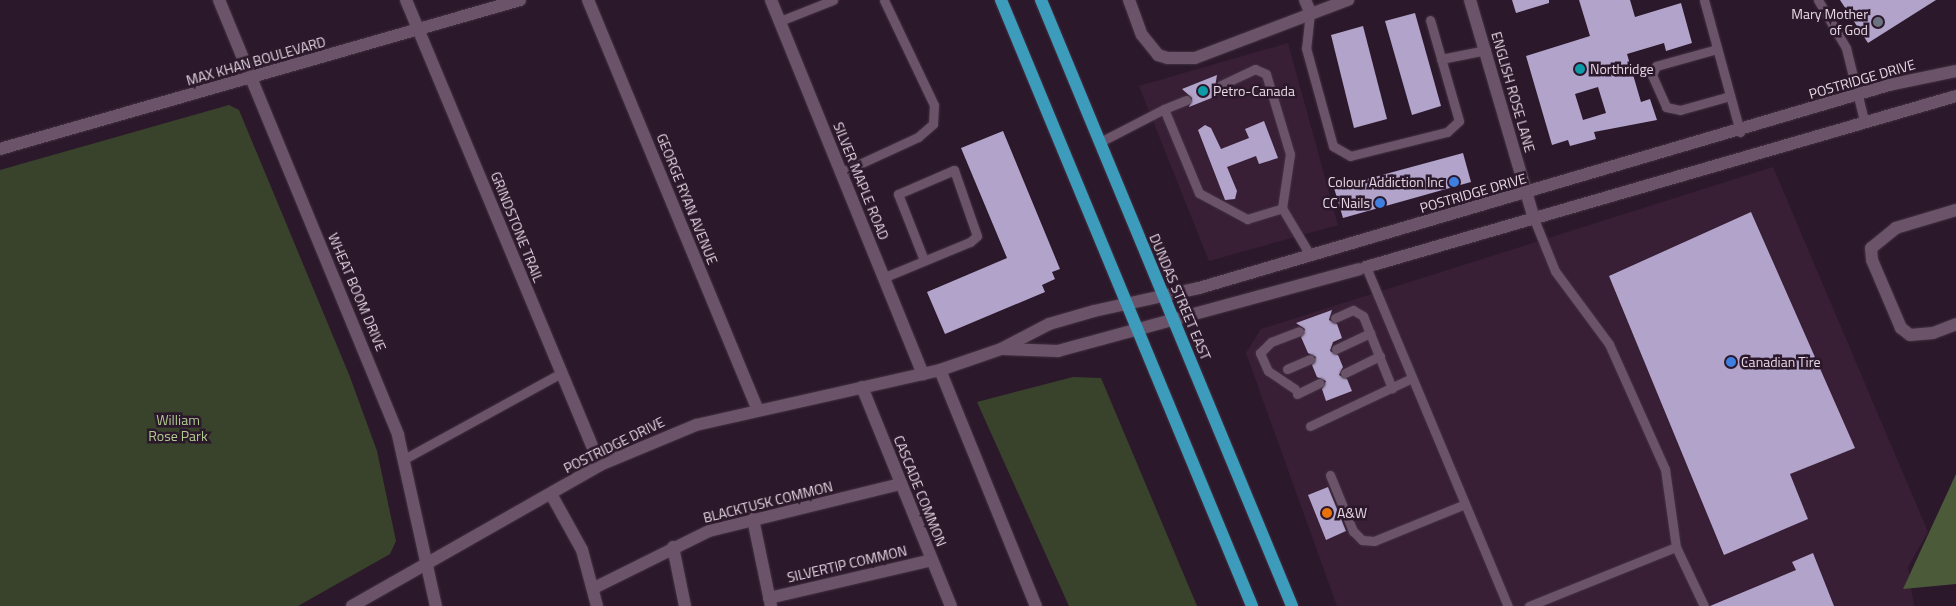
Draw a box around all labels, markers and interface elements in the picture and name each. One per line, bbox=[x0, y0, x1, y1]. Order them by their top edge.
place label: Mary Mother of God bbox=[1791, 6, 1868, 38]
marker: Mary Mother of God bbox=[1872, 16, 1884, 28]
street label: ENGLISH ROSE LANE bbox=[1488, 30, 1538, 154]
street label: MAX KHAN BOULEVARD bbox=[184, 33, 328, 89]
street label: POSTRIDGE DRIVE bbox=[1807, 56, 1917, 102]
place label: Northridge bbox=[1590, 61, 1654, 77]
marker: Northridge bbox=[1574, 63, 1586, 75]
place label: Petro-Canada bbox=[1213, 83, 1295, 99]
marker: Petro-Canada bbox=[1197, 85, 1209, 97]
street label: SILVER MAPLE ROAD bbox=[830, 120, 892, 242]
street label: GEORGE RYAN AVENUE bbox=[653, 131, 721, 267]
street label: GRINDSTONE TRAIL bbox=[487, 169, 547, 285]
street label: POSTRIDGE DRIVE bbox=[1418, 170, 1528, 216]
place label: Colour Addiction Inc bbox=[1328, 174, 1444, 190]
marker: Colour Addiction Inc bbox=[1448, 176, 1460, 188]
place label: CC Nails bbox=[1323, 195, 1370, 211]
marker: CC Nails bbox=[1374, 197, 1386, 209]
street label: WHEAT BOOM DRIVE bbox=[325, 230, 389, 354]
street label: DUNDAS STREET EAST bbox=[1146, 231, 1214, 363]
place label: Canadian Tire bbox=[1741, 354, 1820, 370]
marker: Canadian Tire bbox=[1725, 356, 1737, 368]
park label: William Rose Park bbox=[148, 412, 208, 444]
street label: POSTRIDGE DRIVE bbox=[561, 413, 667, 477]
street label: CASCADE COMMON bbox=[890, 433, 950, 549]
street label: BLACKTUSK COMMON bbox=[701, 478, 835, 526]
place label: A&W bbox=[1337, 505, 1367, 521]
marker: A&W bbox=[1321, 507, 1333, 519]
street label: SILVERTIP COMMON bbox=[785, 542, 909, 586]

